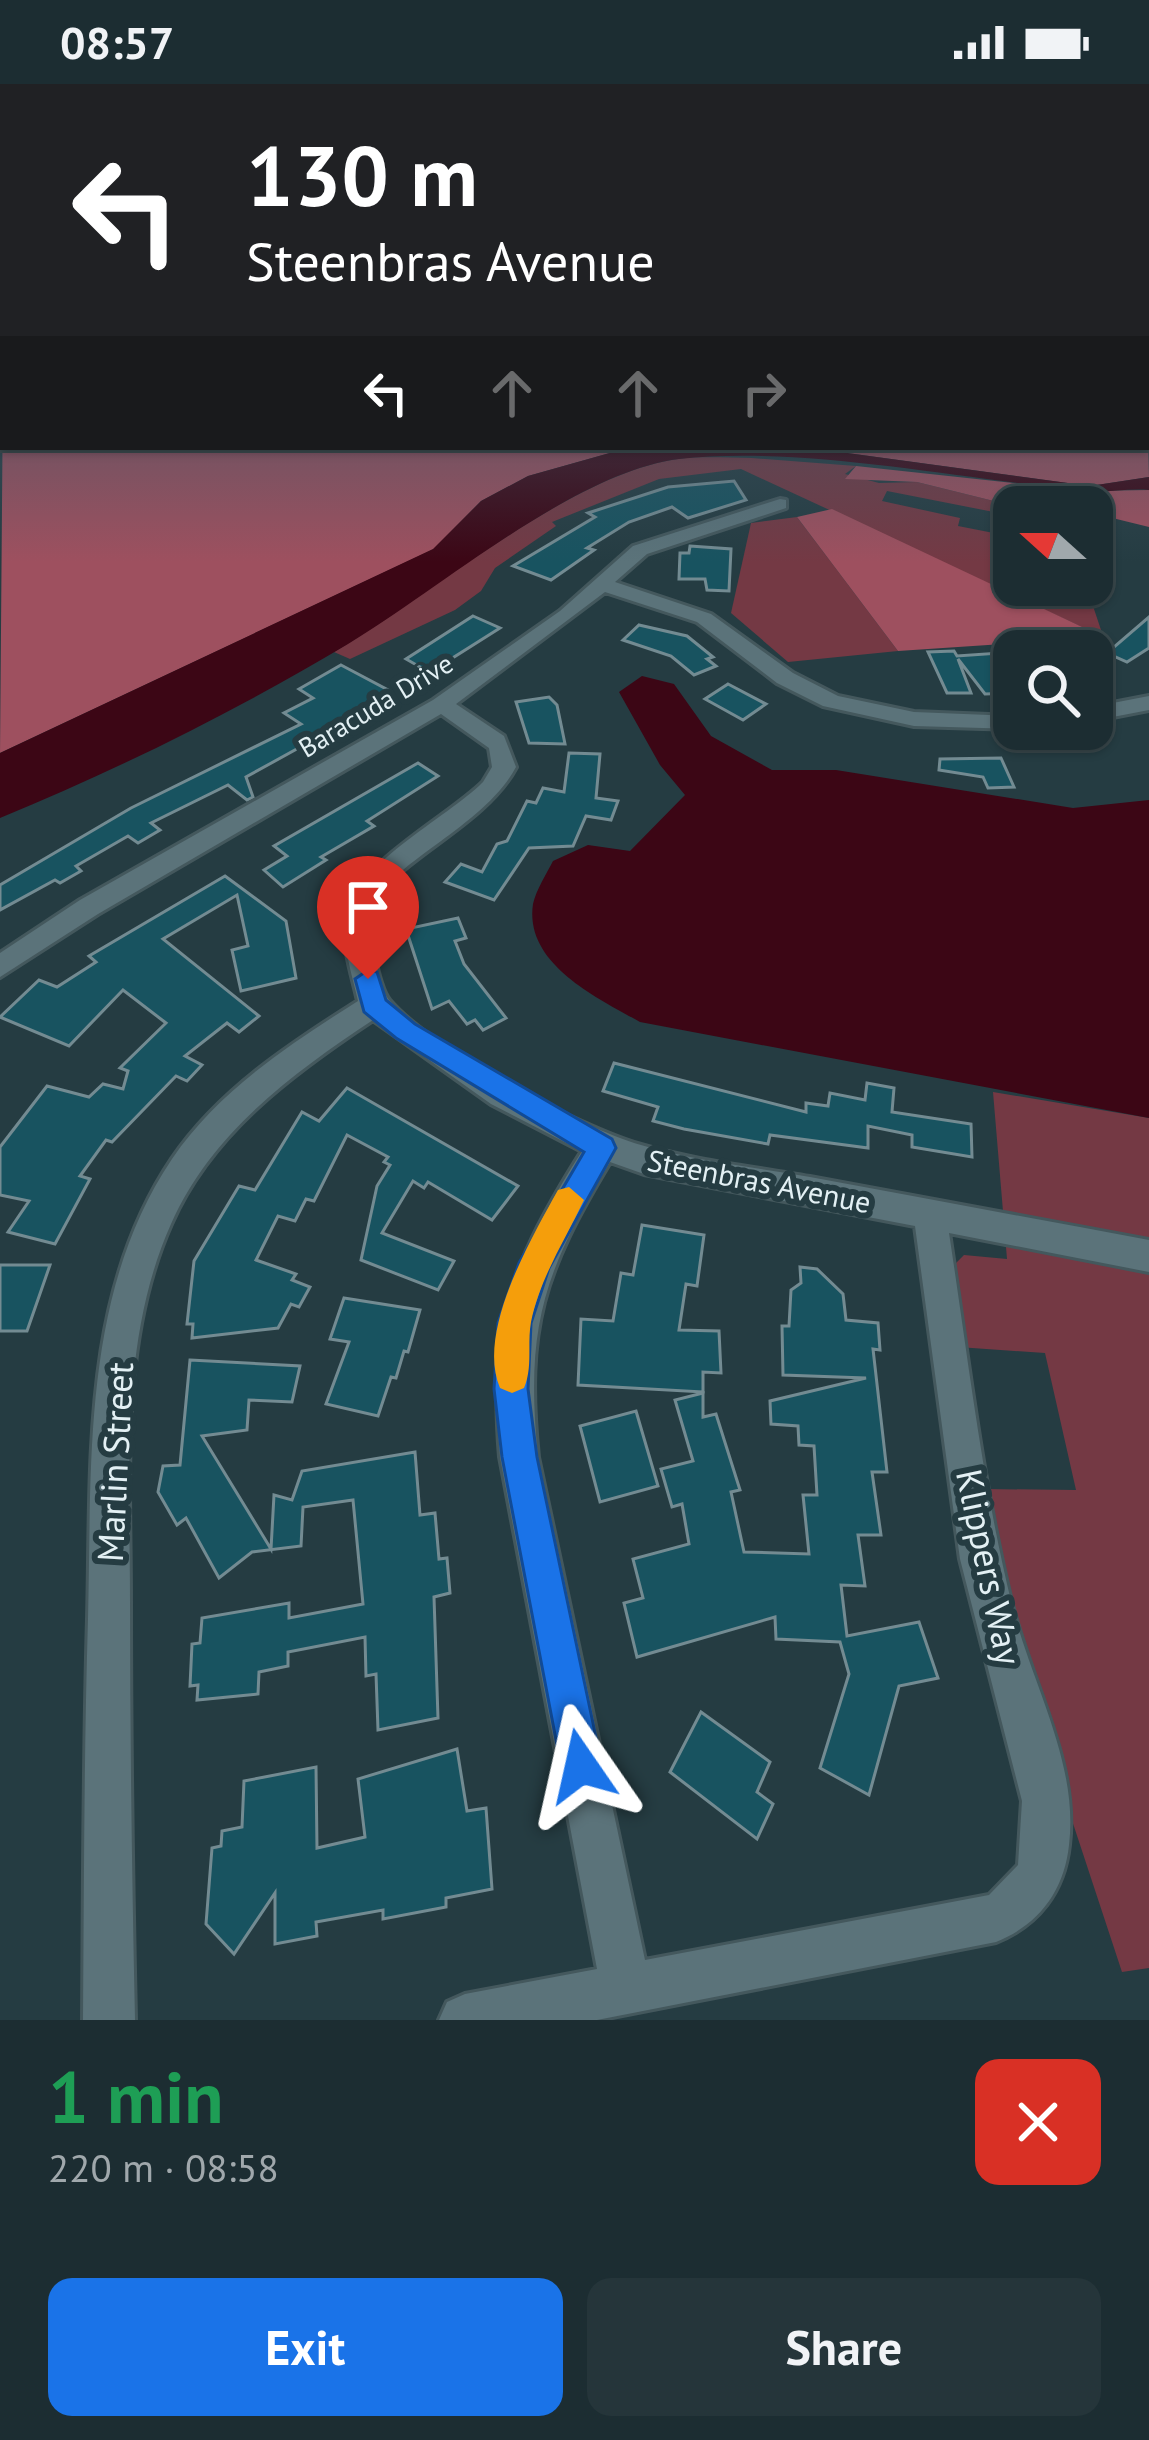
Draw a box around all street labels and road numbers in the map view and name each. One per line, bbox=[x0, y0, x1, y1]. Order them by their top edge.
street label: Baracuda Drive bbox=[292, 646, 459, 765]
street label: Steenbras Avenue bbox=[644, 1140, 874, 1221]
street label: Marlin Street bbox=[86, 1361, 143, 1563]
street label: Klippers Way bbox=[946, 1465, 1033, 1669]

